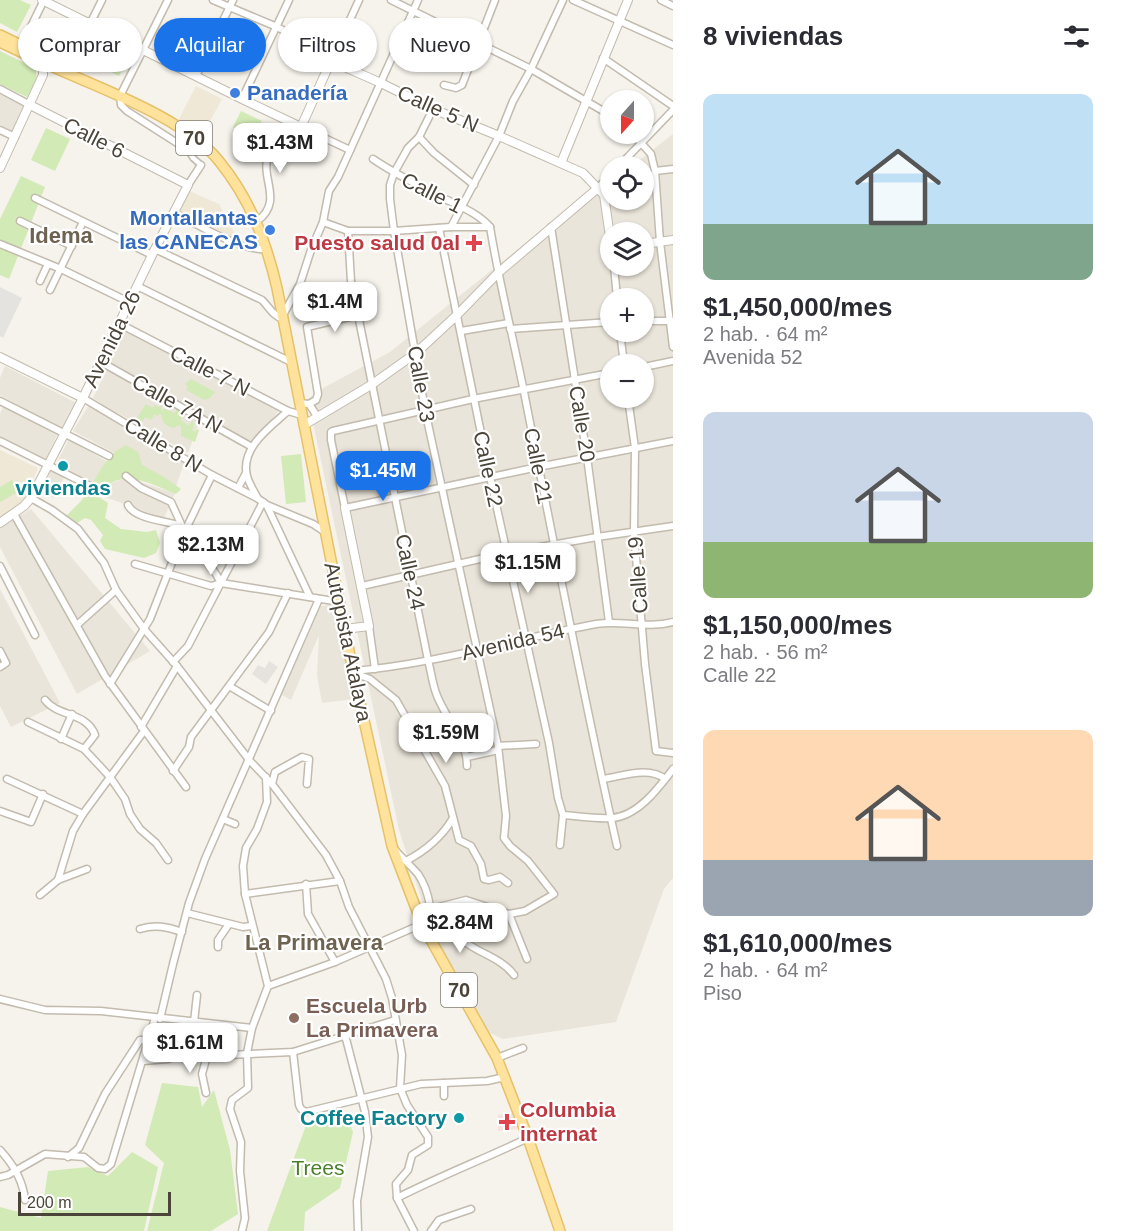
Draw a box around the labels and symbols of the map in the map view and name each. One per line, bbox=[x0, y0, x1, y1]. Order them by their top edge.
street label: Calle 5 N bbox=[394, 80, 482, 137]
place label: Panadería bbox=[247, 81, 348, 104]
marker: Panadería bbox=[228, 86, 242, 100]
north arrow bbox=[600, 90, 654, 144]
street label: Calle 6 bbox=[60, 112, 129, 163]
road number: 70 bbox=[176, 121, 212, 155]
pin: $1.43M bbox=[231, 123, 329, 174]
street label: Calle 1 bbox=[398, 167, 467, 218]
place label: Montallantas las CANECAS bbox=[119, 206, 258, 253]
district label: Idema bbox=[29, 223, 94, 248]
marker: Montallantas las CANECAS bbox=[263, 223, 277, 237]
place label: Puesto salud 0al bbox=[294, 231, 460, 254]
marker: Puesto salud 0al bbox=[465, 234, 483, 252]
pin: $1.4M bbox=[293, 282, 377, 333]
street label: Avenida 26 bbox=[78, 287, 145, 391]
street label: Calle 7 N bbox=[167, 341, 254, 400]
street label: Calle 23 bbox=[403, 344, 440, 424]
street label: Calle 7A N bbox=[128, 369, 226, 438]
street label: Calle 20 bbox=[565, 384, 600, 464]
street label: Calle 8 N bbox=[120, 412, 206, 477]
street label: Calle 21 bbox=[520, 426, 557, 506]
street label: Calle 22 bbox=[469, 429, 508, 509]
pin: $1.45M bbox=[334, 451, 432, 502]
marker: viviendas bbox=[56, 459, 70, 473]
place label: viviendas bbox=[15, 476, 111, 499]
pin: $2.13M bbox=[162, 525, 260, 576]
street label: Calle 24 bbox=[391, 532, 430, 612]
street label: Calle 19 bbox=[623, 536, 652, 614]
pin: $1.15M bbox=[479, 543, 577, 594]
street label: Autopista Atalaya bbox=[320, 560, 377, 724]
street label: Avenida 54 bbox=[459, 618, 567, 664]
pin: $1.59M bbox=[397, 713, 495, 764]
pin: $2.84M bbox=[411, 903, 509, 954]
district label: La Primavera bbox=[245, 930, 384, 955]
road number: 70 bbox=[441, 973, 477, 1007]
place label: Escuela Urb La Primavera bbox=[306, 994, 438, 1041]
marker: Escuela Urb La Primavera bbox=[287, 1011, 301, 1025]
pin: $1.61M bbox=[141, 1023, 239, 1074]
place label: Columbia internat bbox=[520, 1098, 616, 1145]
place label: Coffee Factory bbox=[300, 1106, 447, 1129]
marker: Coffee Factory bbox=[452, 1111, 466, 1125]
marker: Columbia internat bbox=[498, 1113, 516, 1131]
park label: Trees bbox=[292, 1156, 344, 1179]
scale bar bbox=[18, 1189, 171, 1216]

